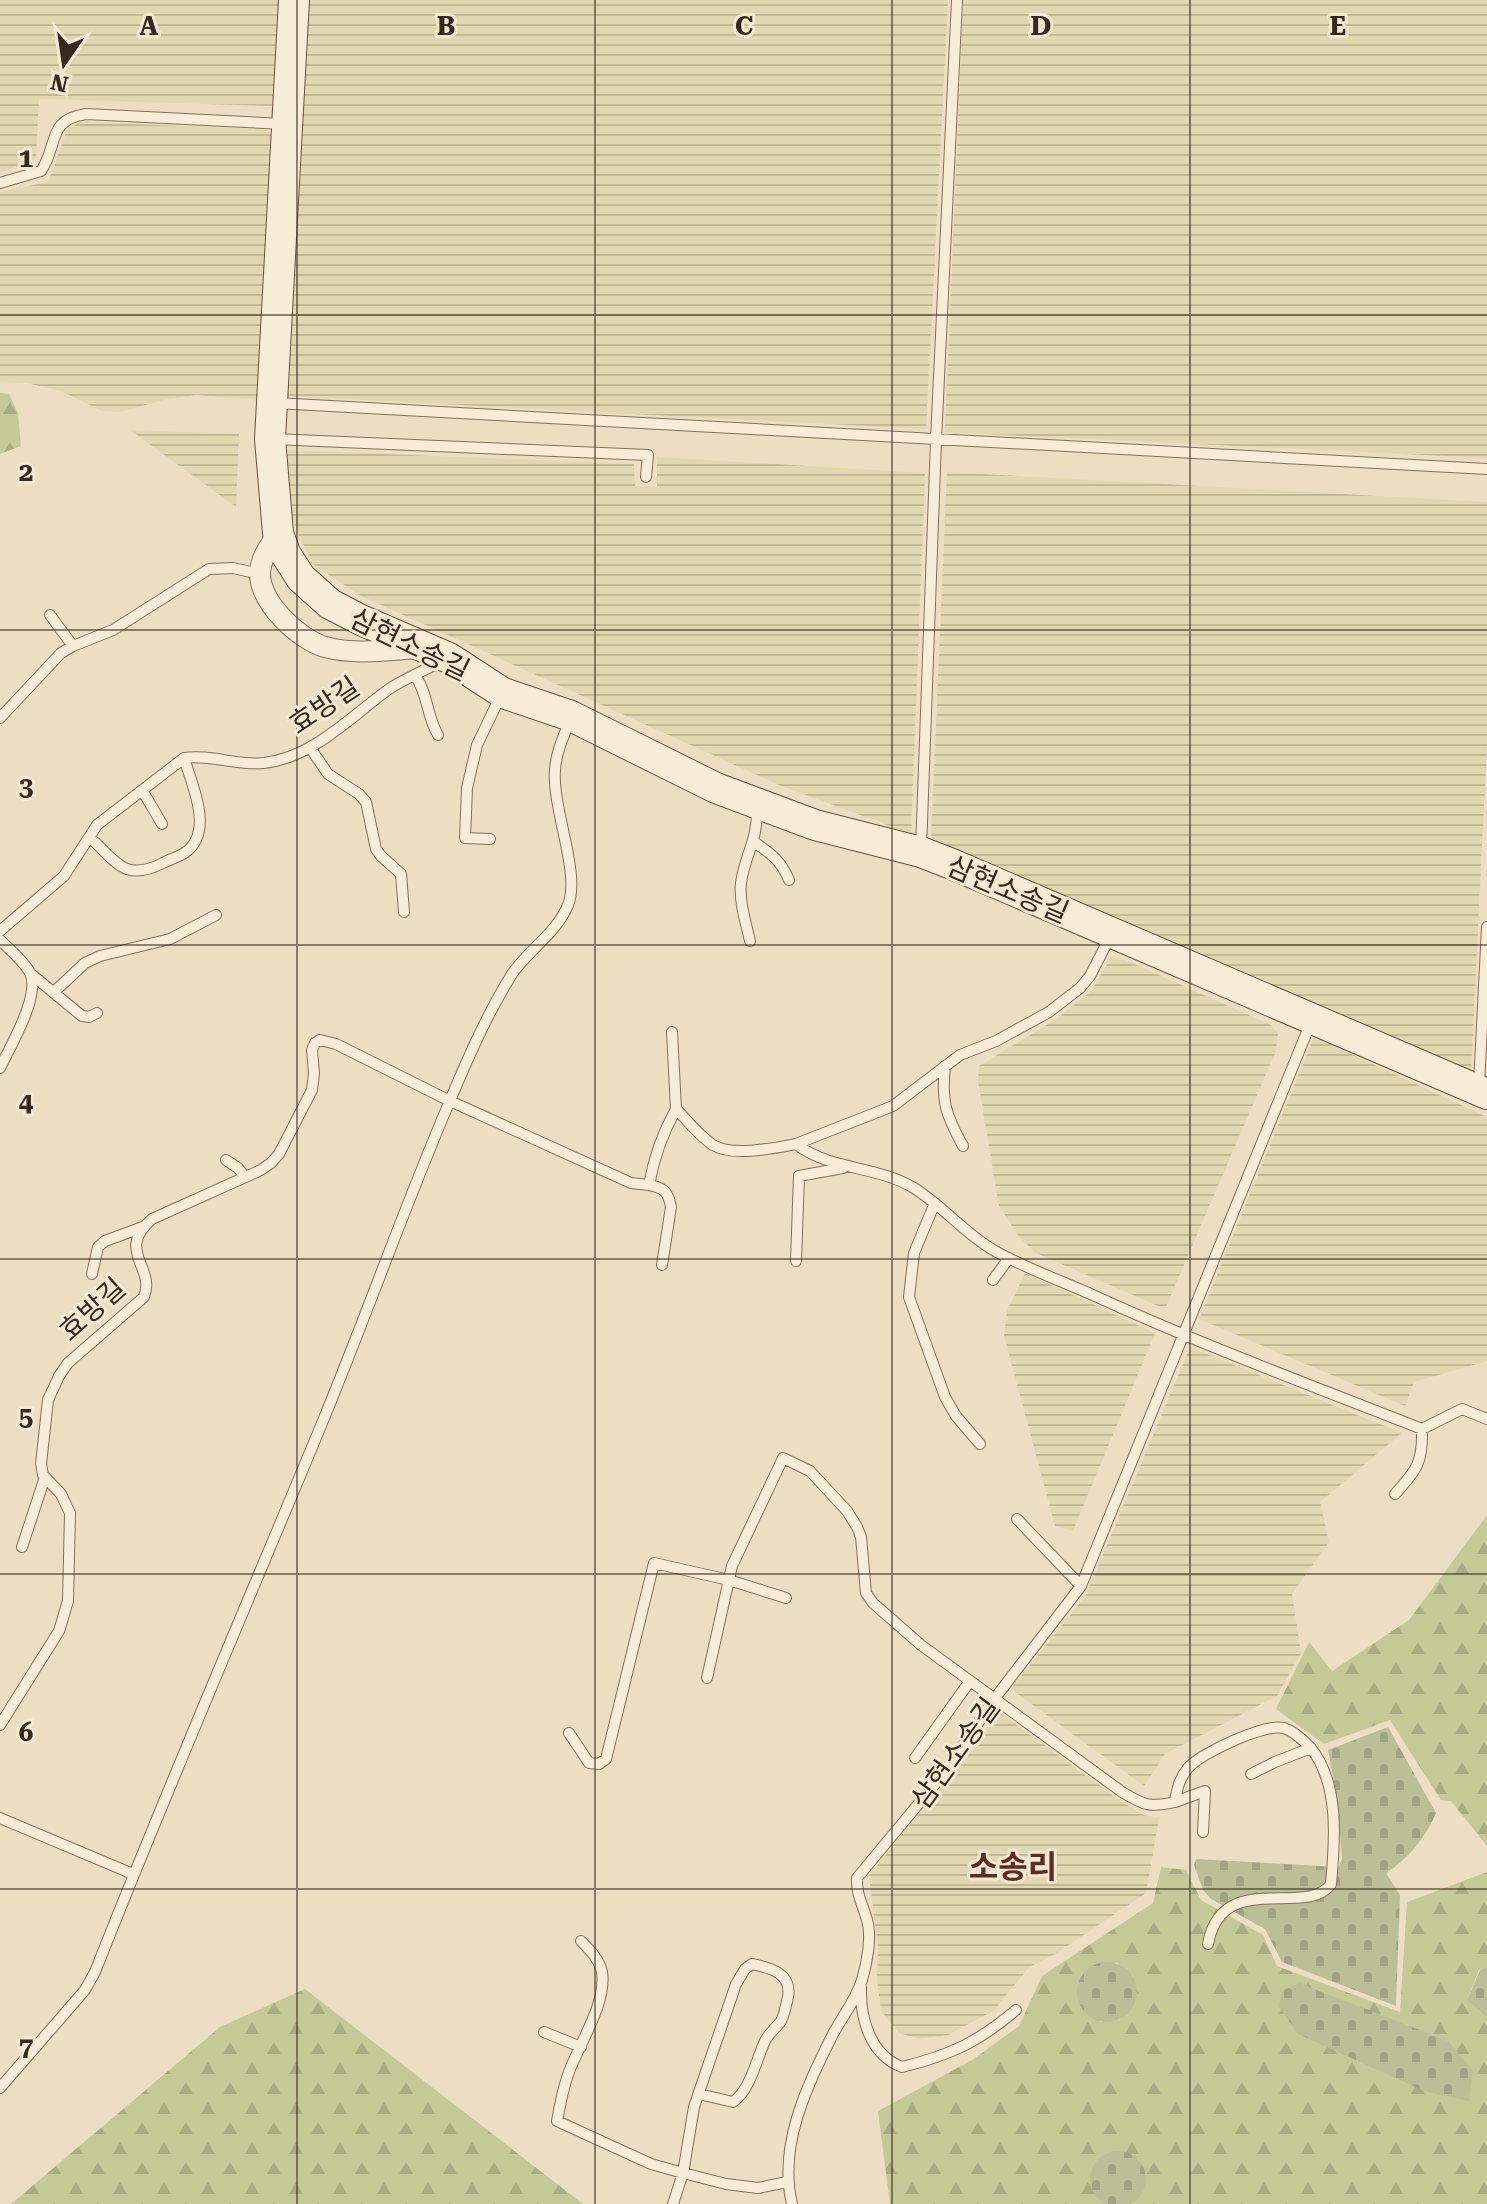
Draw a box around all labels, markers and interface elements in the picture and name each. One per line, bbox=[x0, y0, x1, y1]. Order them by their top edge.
text: A bbox=[140, 11, 159, 41]
text: B bbox=[437, 11, 455, 41]
text: C bbox=[735, 11, 753, 41]
text: D bbox=[1031, 11, 1051, 41]
text: E bbox=[1330, 11, 1346, 41]
north arrow bbox=[24, 24, 104, 104]
text: N bbox=[48, 69, 71, 97]
text: 1 bbox=[19, 143, 33, 173]
text: 2 bbox=[19, 457, 33, 487]
street label: 삼현소송길 bbox=[345, 601, 475, 688]
street label: 효방길 bbox=[283, 670, 366, 741]
text: 3 bbox=[19, 772, 33, 802]
street label: 삼현소송길 bbox=[942, 849, 1074, 930]
text: 4 bbox=[19, 1087, 34, 1117]
street label: 효방길 bbox=[53, 1271, 132, 1347]
text: 5 bbox=[19, 1402, 33, 1432]
street label: 삼현소송길 bbox=[904, 1691, 1007, 1815]
text: 6 bbox=[19, 1717, 33, 1747]
district label: 소송리 bbox=[969, 1848, 1057, 1886]
text: 7 bbox=[19, 2032, 33, 2062]

